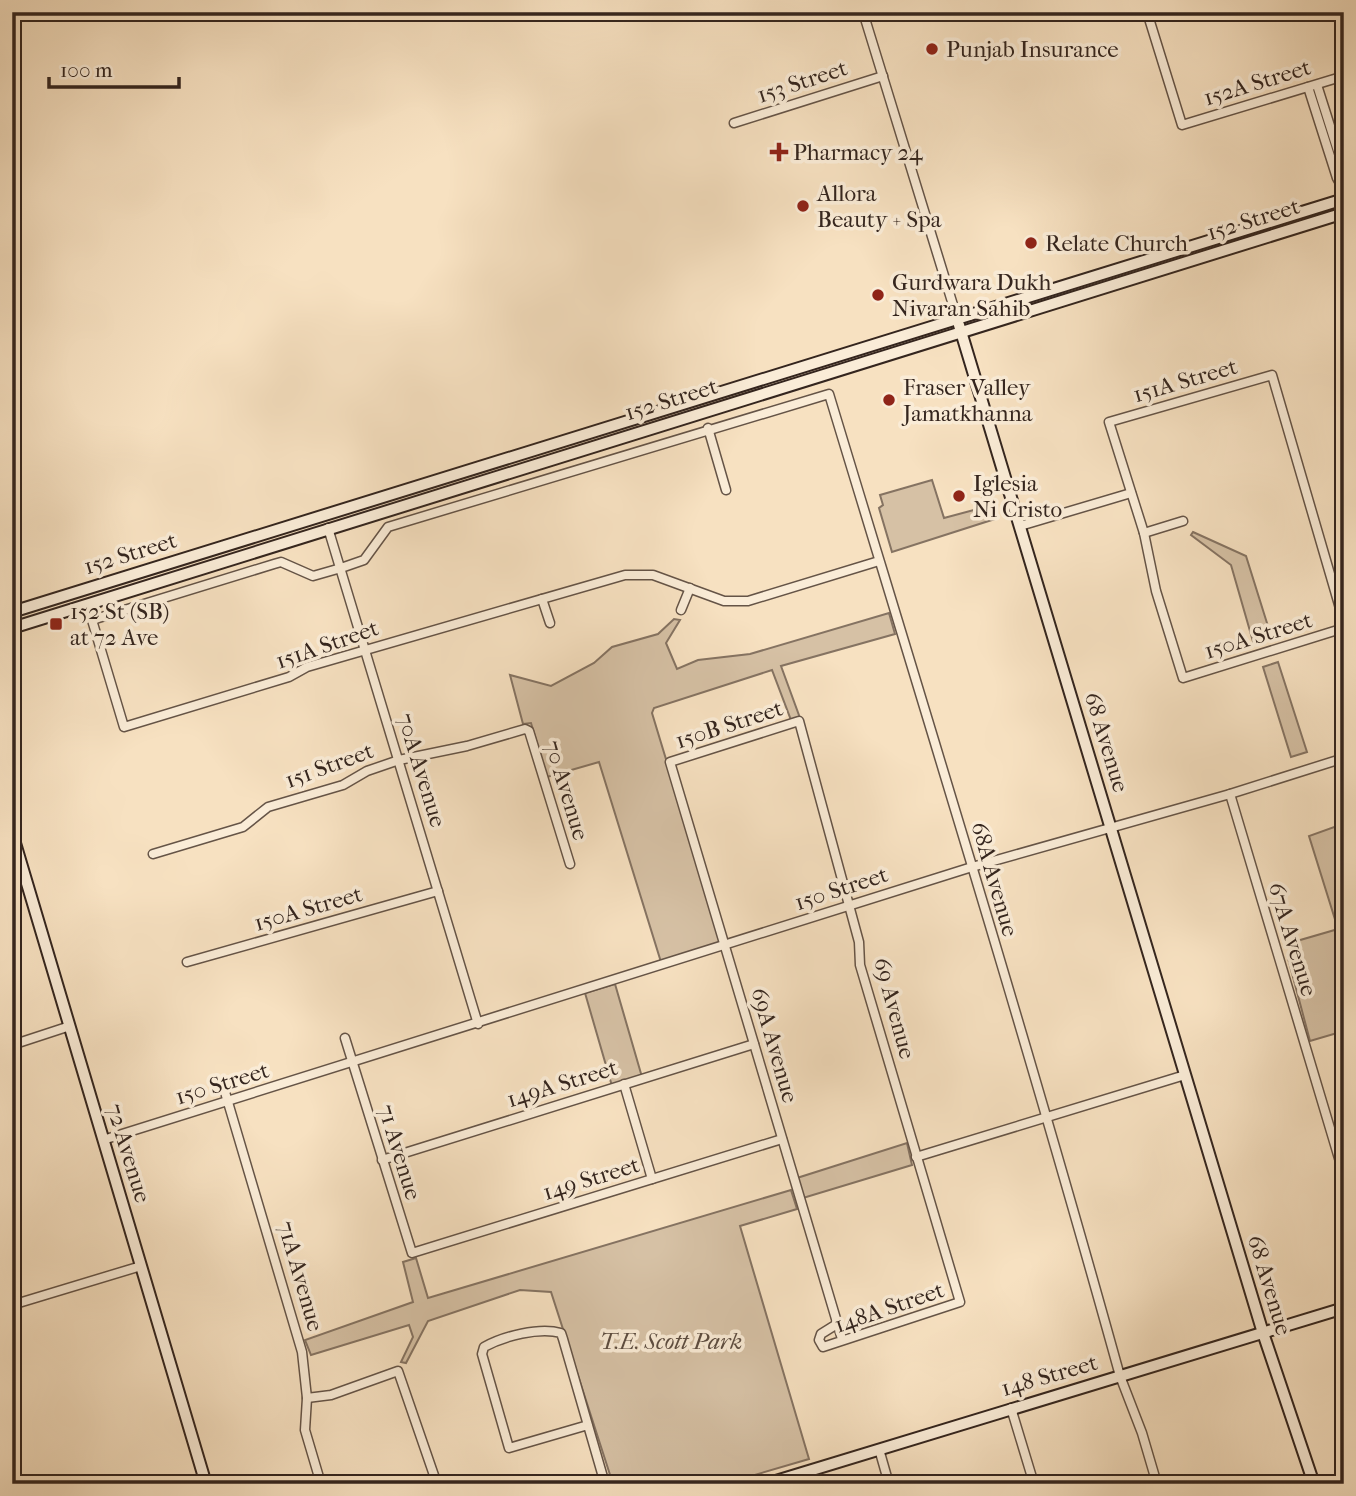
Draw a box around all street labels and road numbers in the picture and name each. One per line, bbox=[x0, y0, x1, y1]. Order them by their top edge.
street label: 152A Street bbox=[1200, 53, 1314, 112]
street label: 153 Street bbox=[754, 54, 851, 109]
street label: 152 Street bbox=[1204, 193, 1303, 246]
street label: 151A Street bbox=[1130, 353, 1240, 408]
street label: 152 Street bbox=[622, 373, 721, 426]
street label: 152 Street bbox=[81, 527, 180, 580]
street label: 150A Street bbox=[1201, 606, 1315, 665]
street label: 151A Street bbox=[272, 614, 382, 675]
street label: 68 Avenue bbox=[1079, 689, 1135, 795]
street label: 150B Street bbox=[672, 694, 786, 755]
street label: 70A Avenue bbox=[391, 710, 452, 830]
street label: 151 Street bbox=[281, 737, 377, 794]
street label: 70 Avenue bbox=[539, 737, 594, 843]
street label: 68A Avenue bbox=[965, 819, 1024, 940]
street label: 150 Street bbox=[791, 861, 891, 916]
street label: 67A Avenue bbox=[1262, 879, 1323, 999]
street label: 150A Street bbox=[251, 880, 365, 937]
street label: 69 Avenue bbox=[868, 955, 921, 1062]
street label: 69A Avenue bbox=[745, 984, 804, 1106]
street label: 149A Street bbox=[503, 1054, 621, 1113]
street label: 150 Street bbox=[172, 1056, 272, 1110]
street label: 72 Avenue bbox=[101, 1100, 156, 1206]
street label: 71 Avenue bbox=[372, 1101, 427, 1203]
street label: 149 Street bbox=[540, 1151, 643, 1206]
street label: 71A Avenue bbox=[272, 1218, 329, 1334]
street label: 68 Avenue bbox=[1242, 1232, 1298, 1338]
street label: 148A Street bbox=[831, 1276, 947, 1339]
street label: 148 Street bbox=[998, 1349, 1100, 1402]

